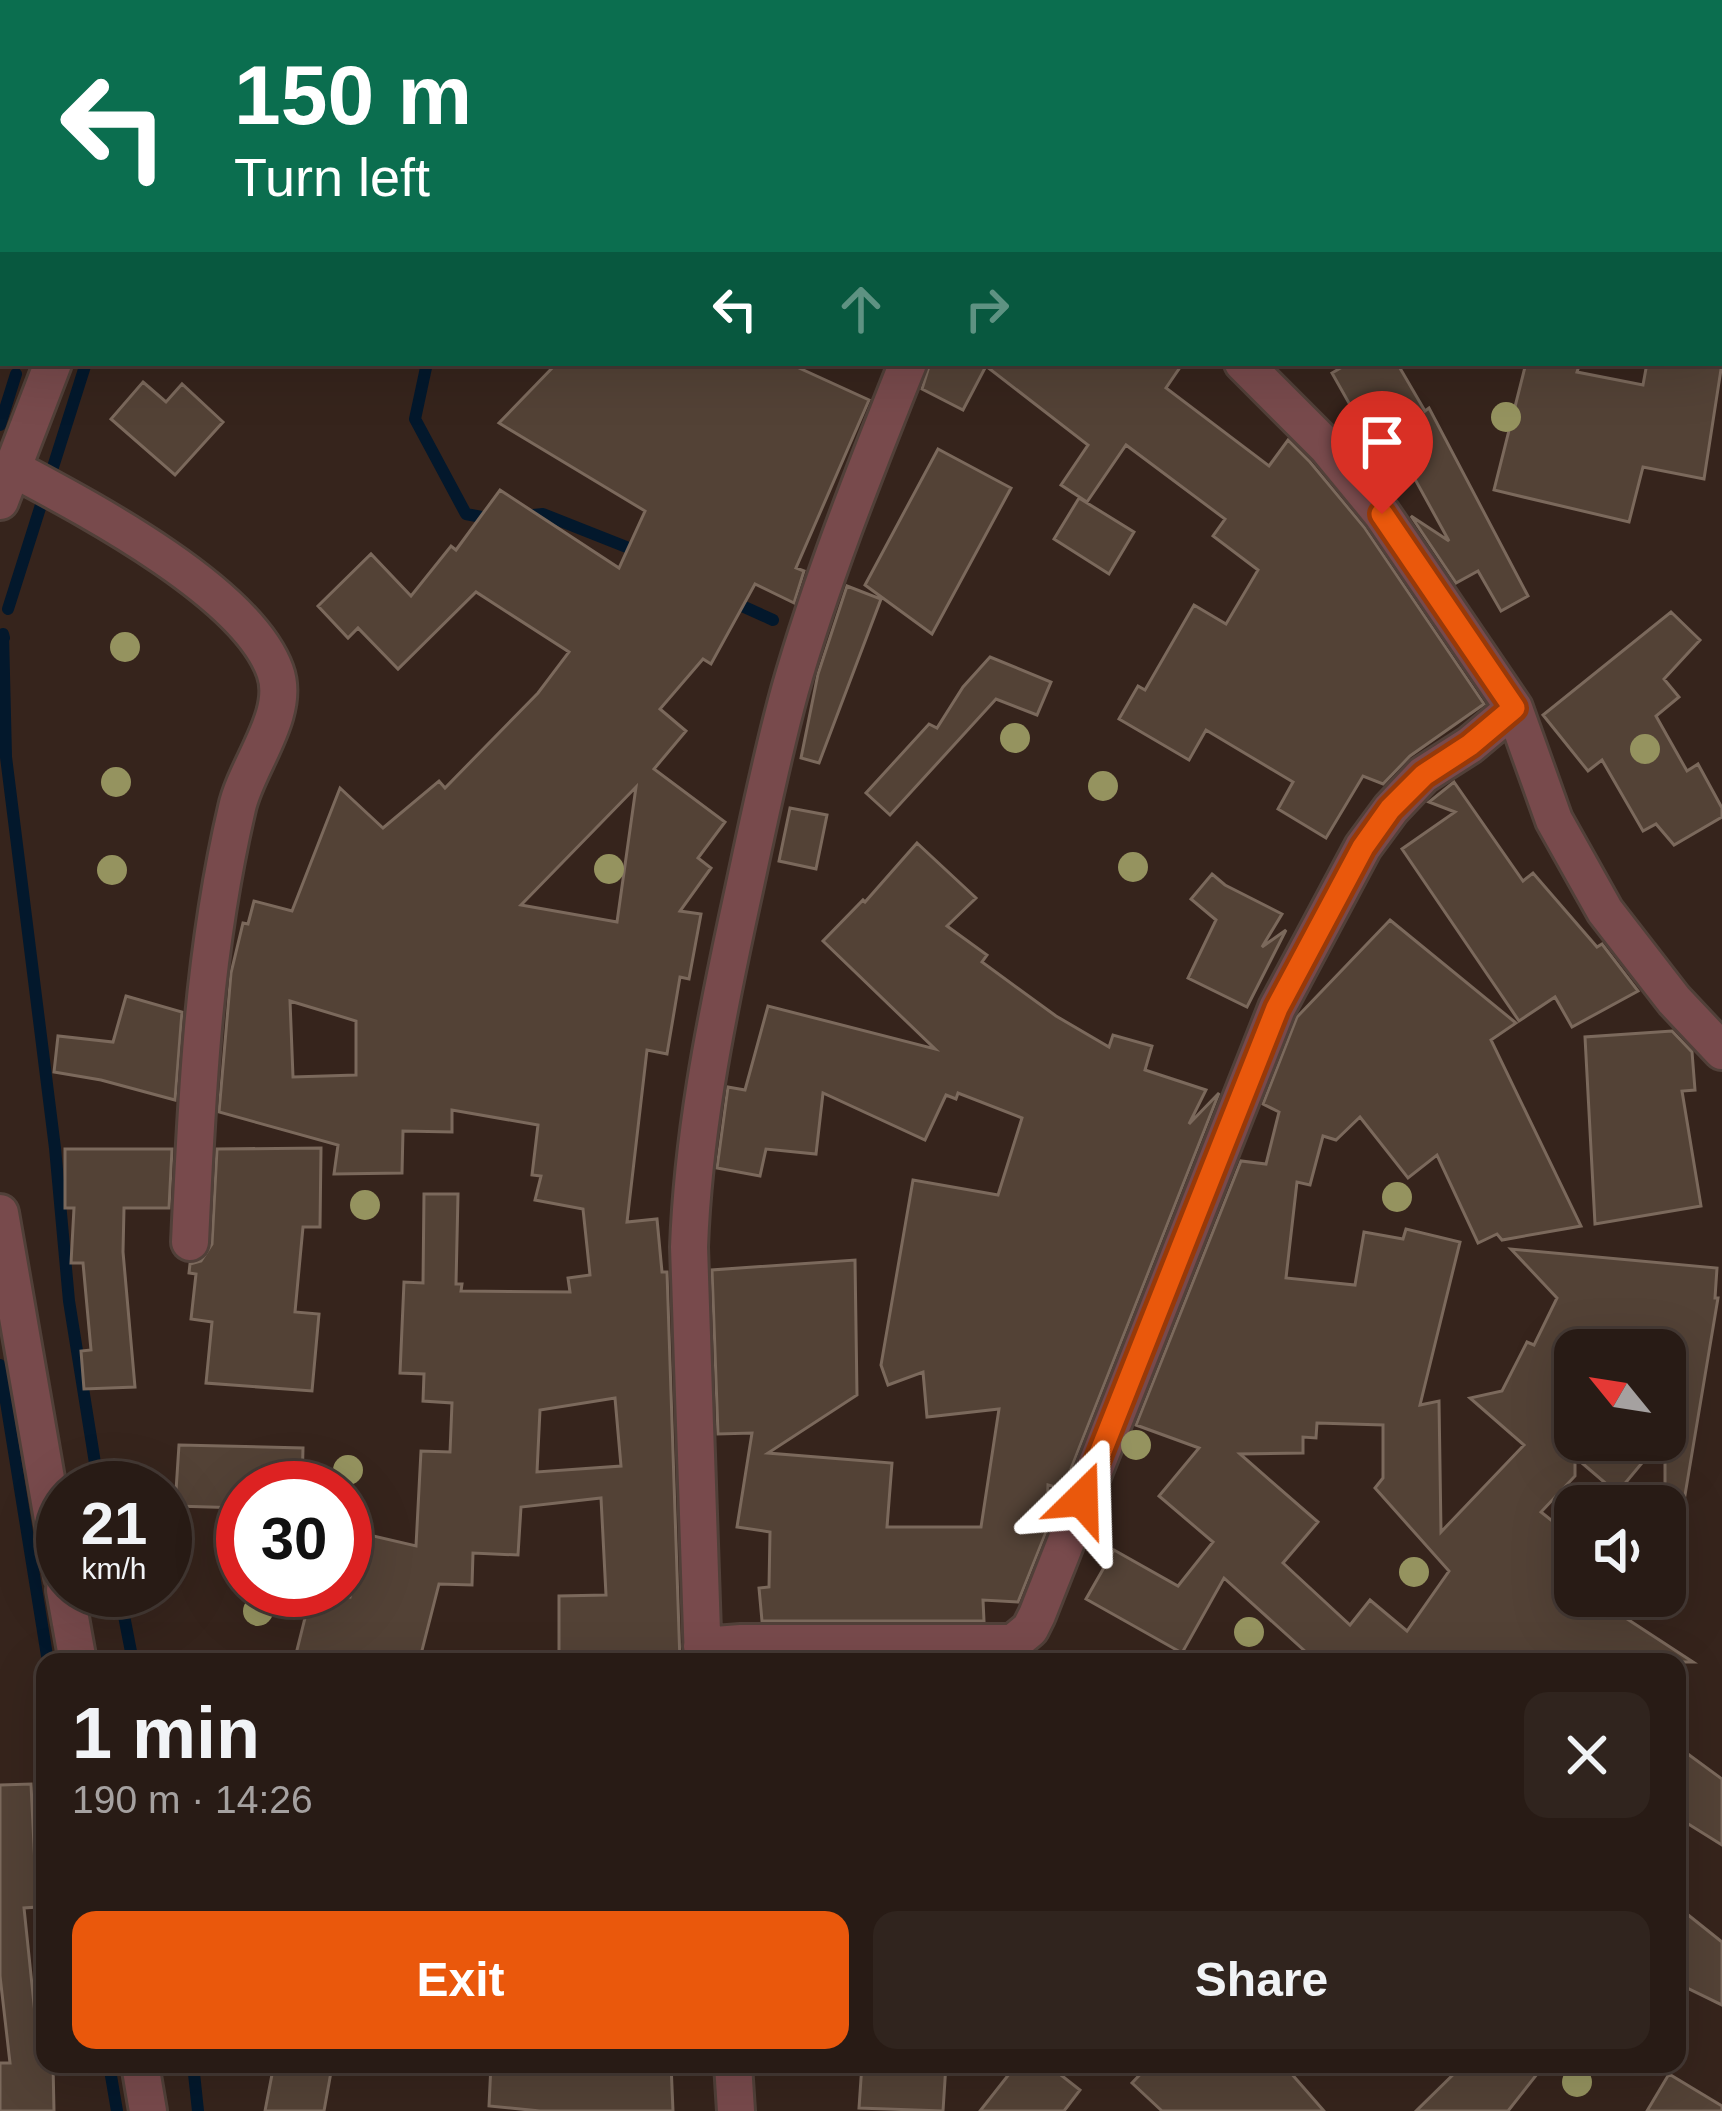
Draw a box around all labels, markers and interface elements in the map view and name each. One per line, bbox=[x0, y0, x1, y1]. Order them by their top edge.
icon: left bbox=[36, 48, 192, 204]
text: 150 m bbox=[234, 48, 472, 142]
text: Turn left bbox=[234, 147, 430, 207]
icon: left bbox=[702, 276, 768, 342]
icon: ahead bbox=[828, 276, 894, 342]
icon: right bbox=[954, 276, 1020, 342]
pin bbox=[1331, 391, 1433, 514]
icon: arrive bbox=[1349, 409, 1415, 475]
north arrow bbox=[1554, 1329, 1686, 1461]
map controls bbox=[1554, 1329, 1686, 1617]
position arrow bbox=[1019, 1436, 1145, 1562]
speed limit sign: 30 bbox=[216, 1461, 372, 1617]
button: sound bbox=[1554, 1485, 1686, 1617]
text: 21 bbox=[81, 1490, 147, 1557]
text: km/h bbox=[81, 1552, 147, 1585]
button: close bbox=[1524, 1692, 1650, 1818]
text: 1 min bbox=[72, 1693, 260, 1773]
text: 190 m · 14:26 bbox=[72, 1778, 313, 1821]
button: Exit bbox=[72, 1911, 849, 2049]
button: Share bbox=[873, 1911, 1650, 2049]

